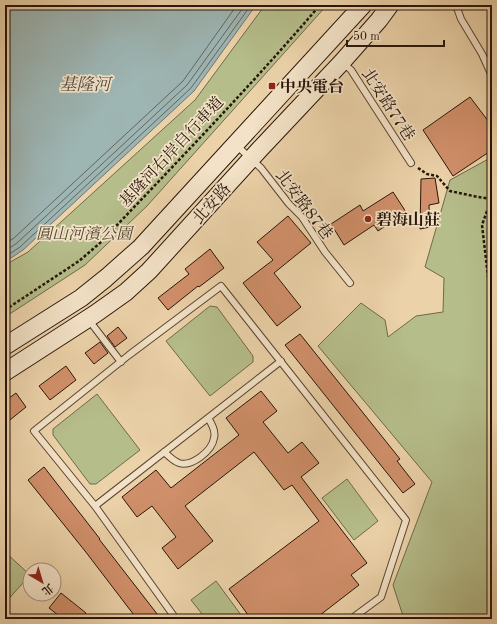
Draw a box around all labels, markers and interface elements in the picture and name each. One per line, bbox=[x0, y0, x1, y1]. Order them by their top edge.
scale bar bbox=[347, 22, 444, 48]
text: 50 m bbox=[353, 30, 380, 43]
street label: 北安路77巷 bbox=[358, 65, 418, 144]
water label: 基隆河 bbox=[60, 75, 113, 94]
place label: 中央電台 bbox=[280, 78, 344, 96]
marker: 中央電台 bbox=[267, 81, 277, 91]
street label: 基隆河右岸自行車道 bbox=[116, 93, 227, 210]
street label: 北安路87巷 bbox=[272, 166, 336, 243]
street label: 北安路 bbox=[189, 180, 234, 228]
place label: 碧海山莊 bbox=[376, 211, 440, 229]
marker: 碧海山莊 bbox=[363, 214, 373, 224]
park label: 圓山河濱公園 bbox=[36, 225, 135, 243]
north arrow bbox=[22, 562, 62, 602]
text: 北 bbox=[40, 581, 56, 598]

